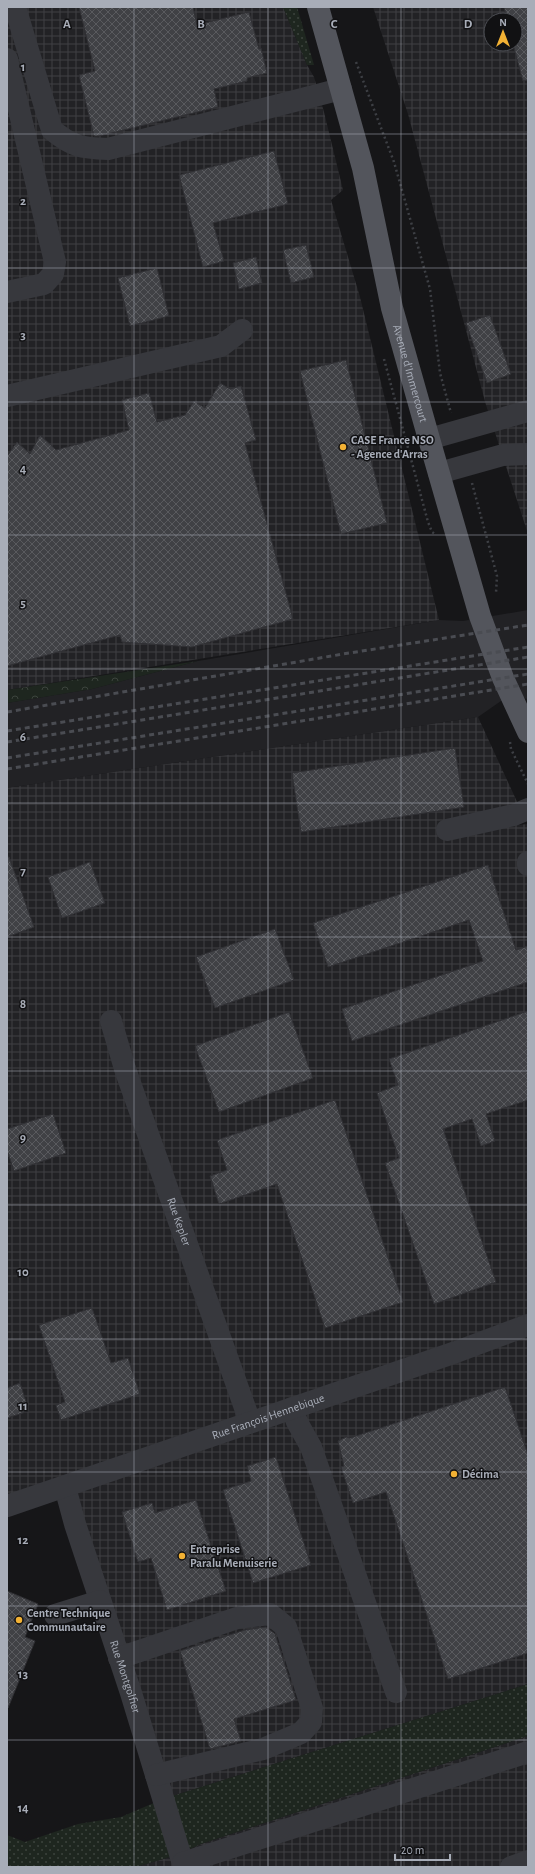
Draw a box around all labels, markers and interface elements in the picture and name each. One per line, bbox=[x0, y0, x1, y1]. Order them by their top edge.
north arrow bbox=[483, 12, 523, 52]
text: N bbox=[499, 17, 507, 28]
text: A bbox=[63, 18, 71, 31]
text: B bbox=[197, 18, 205, 31]
text: C bbox=[331, 18, 338, 31]
text: D bbox=[464, 18, 473, 31]
text: 1 bbox=[21, 61, 25, 74]
text: 2 bbox=[20, 195, 26, 208]
street label: Avenue d'Immercourt bbox=[391, 323, 430, 424]
text: 3 bbox=[20, 329, 26, 342]
place label: CASE France NSO - Agence d'Arras bbox=[351, 434, 434, 460]
marker: CASE France NSO - Agence d'Arras bbox=[338, 442, 348, 452]
text: 4 bbox=[20, 463, 27, 476]
text: 5 bbox=[20, 597, 26, 610]
text: 6 bbox=[20, 731, 26, 744]
text: 7 bbox=[20, 865, 26, 878]
text: 8 bbox=[20, 998, 26, 1011]
text: 9 bbox=[20, 1132, 26, 1145]
street label: Rue Kepler bbox=[165, 1196, 193, 1248]
text: 10 bbox=[17, 1266, 29, 1279]
street label: Rue François Hennebique bbox=[210, 1392, 326, 1441]
text: 11 bbox=[18, 1400, 28, 1413]
place label: Décima bbox=[462, 1468, 499, 1480]
marker: Décima bbox=[449, 1469, 459, 1479]
text: 12 bbox=[18, 1534, 28, 1547]
place label: Entreprise Paralu Menuiserie bbox=[190, 1543, 277, 1569]
marker: Entreprise Paralu Menuiserie bbox=[177, 1551, 187, 1561]
place label: Centre Technique Communautaire bbox=[27, 1607, 111, 1633]
marker: Centre Technique Communautaire bbox=[14, 1615, 24, 1625]
street label: Rue Montgolfier bbox=[108, 1639, 143, 1714]
text: 13 bbox=[18, 1668, 29, 1681]
text: 14 bbox=[17, 1802, 29, 1815]
scale bar bbox=[395, 1836, 450, 1862]
text: 20 m bbox=[401, 1844, 424, 1856]

